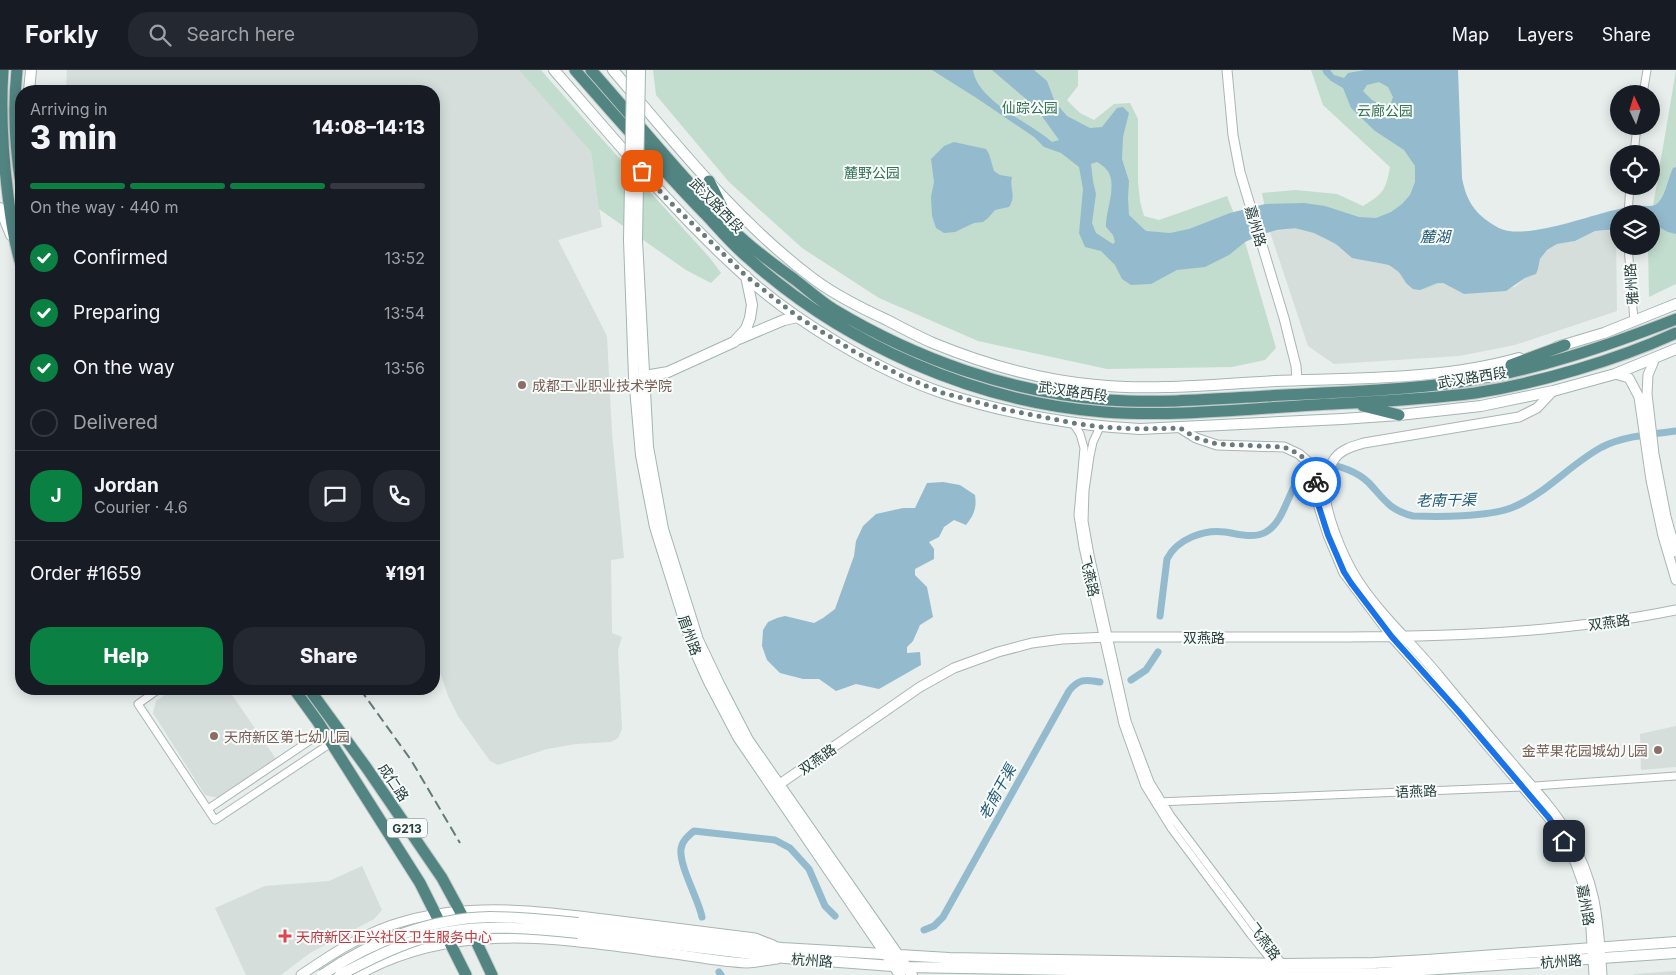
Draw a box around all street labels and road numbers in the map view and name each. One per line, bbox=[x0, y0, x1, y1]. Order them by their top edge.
street label: 武汉路西段 bbox=[687, 174, 747, 236]
street label: 嘉州路 bbox=[1242, 203, 1270, 249]
street label: 雅州路 bbox=[1621, 262, 1641, 306]
street label: 武汉路西段 bbox=[1436, 363, 1508, 391]
street label: 武汉路西段 bbox=[1037, 378, 1109, 404]
street label: 飞燕路 bbox=[1077, 554, 1103, 598]
street label: 双燕路 bbox=[1587, 611, 1631, 633]
street label: 眉州路 bbox=[675, 612, 705, 658]
street label: 双燕路 bbox=[1183, 629, 1225, 646]
street label: 双燕路 bbox=[795, 740, 839, 778]
street label: 成仁路 bbox=[375, 760, 413, 804]
street label: 语燕路 bbox=[1395, 782, 1437, 800]
road number: G213 bbox=[387, 818, 427, 838]
street label: 嘉州路 bbox=[1574, 883, 1598, 927]
street label: 飞燕路 bbox=[1246, 919, 1284, 963]
street label: 杭州路 bbox=[790, 950, 834, 970]
street label: 杭州路 bbox=[1539, 951, 1583, 971]

